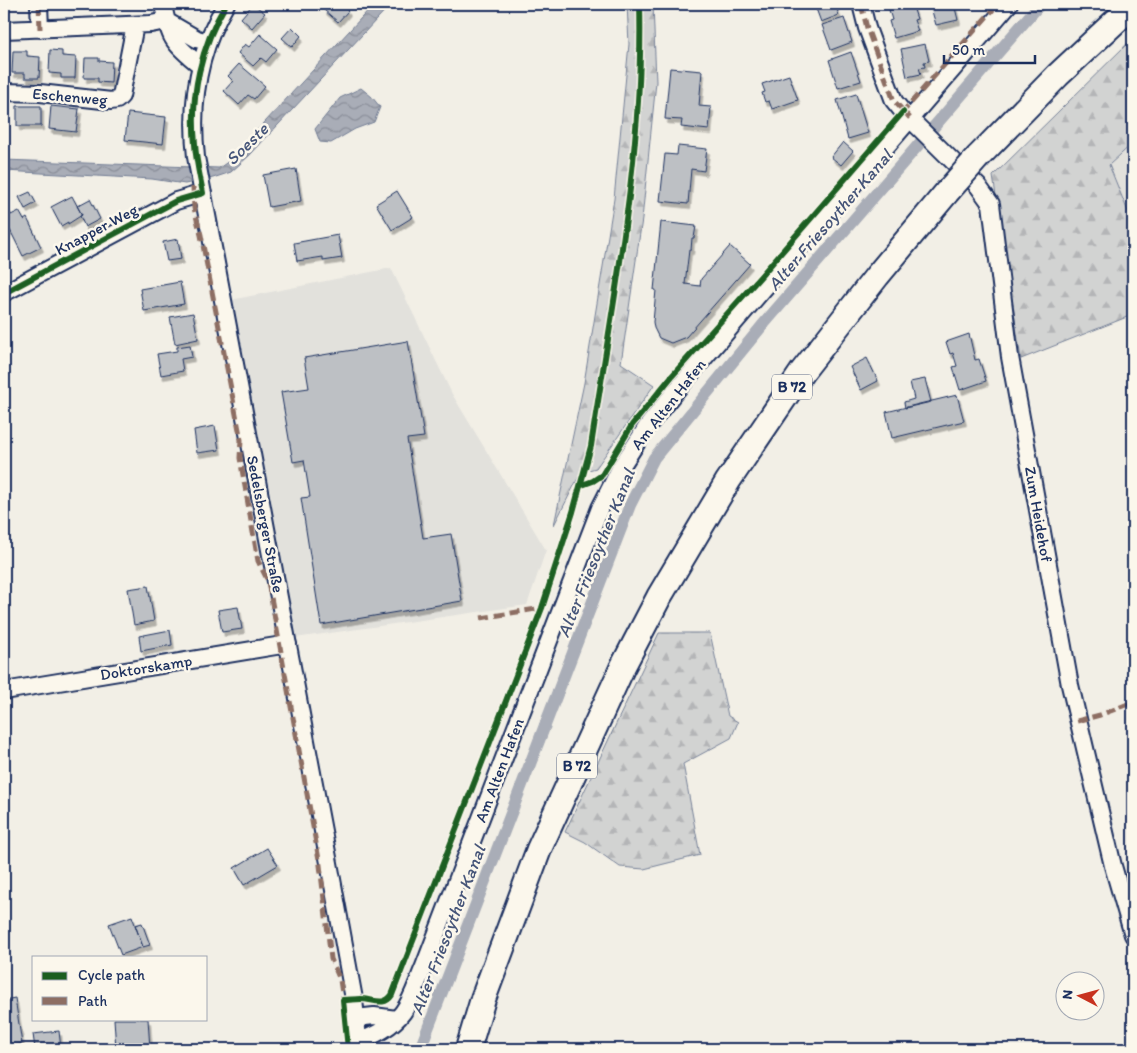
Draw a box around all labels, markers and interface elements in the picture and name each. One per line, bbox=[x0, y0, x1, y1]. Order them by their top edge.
scale bar bbox=[944, 32, 1036, 64]
text: 50 m bbox=[952, 41, 985, 59]
street label: Eschenweg bbox=[32, 84, 109, 109]
water label: Soeste bbox=[221, 117, 274, 170]
water label: Alter Friesoyther Kanal bbox=[763, 144, 898, 295]
street label: Knapper Weg bbox=[52, 199, 142, 259]
street label: Am Alten Hafen bbox=[627, 355, 710, 454]
road number: B 72 bbox=[772, 374, 812, 400]
street label: Sedelsberger Straße bbox=[243, 454, 288, 595]
water label: Alter Friesoyther Kanal bbox=[552, 464, 641, 640]
street label: Zum Heidehof bbox=[1021, 465, 1056, 564]
street label: Doktorskamp bbox=[99, 651, 194, 684]
street label: Am Alten Hafen bbox=[471, 715, 528, 825]
road number: B 72 bbox=[557, 754, 597, 778]
water label: Alter Friesoyther Kanal bbox=[406, 840, 491, 1018]
legend bbox=[32, 956, 208, 1020]
text: Cycle path bbox=[78, 966, 145, 984]
north arrow bbox=[1054, 970, 1104, 1020]
text: N bbox=[1059, 989, 1077, 1000]
text: Path bbox=[78, 992, 107, 1010]

